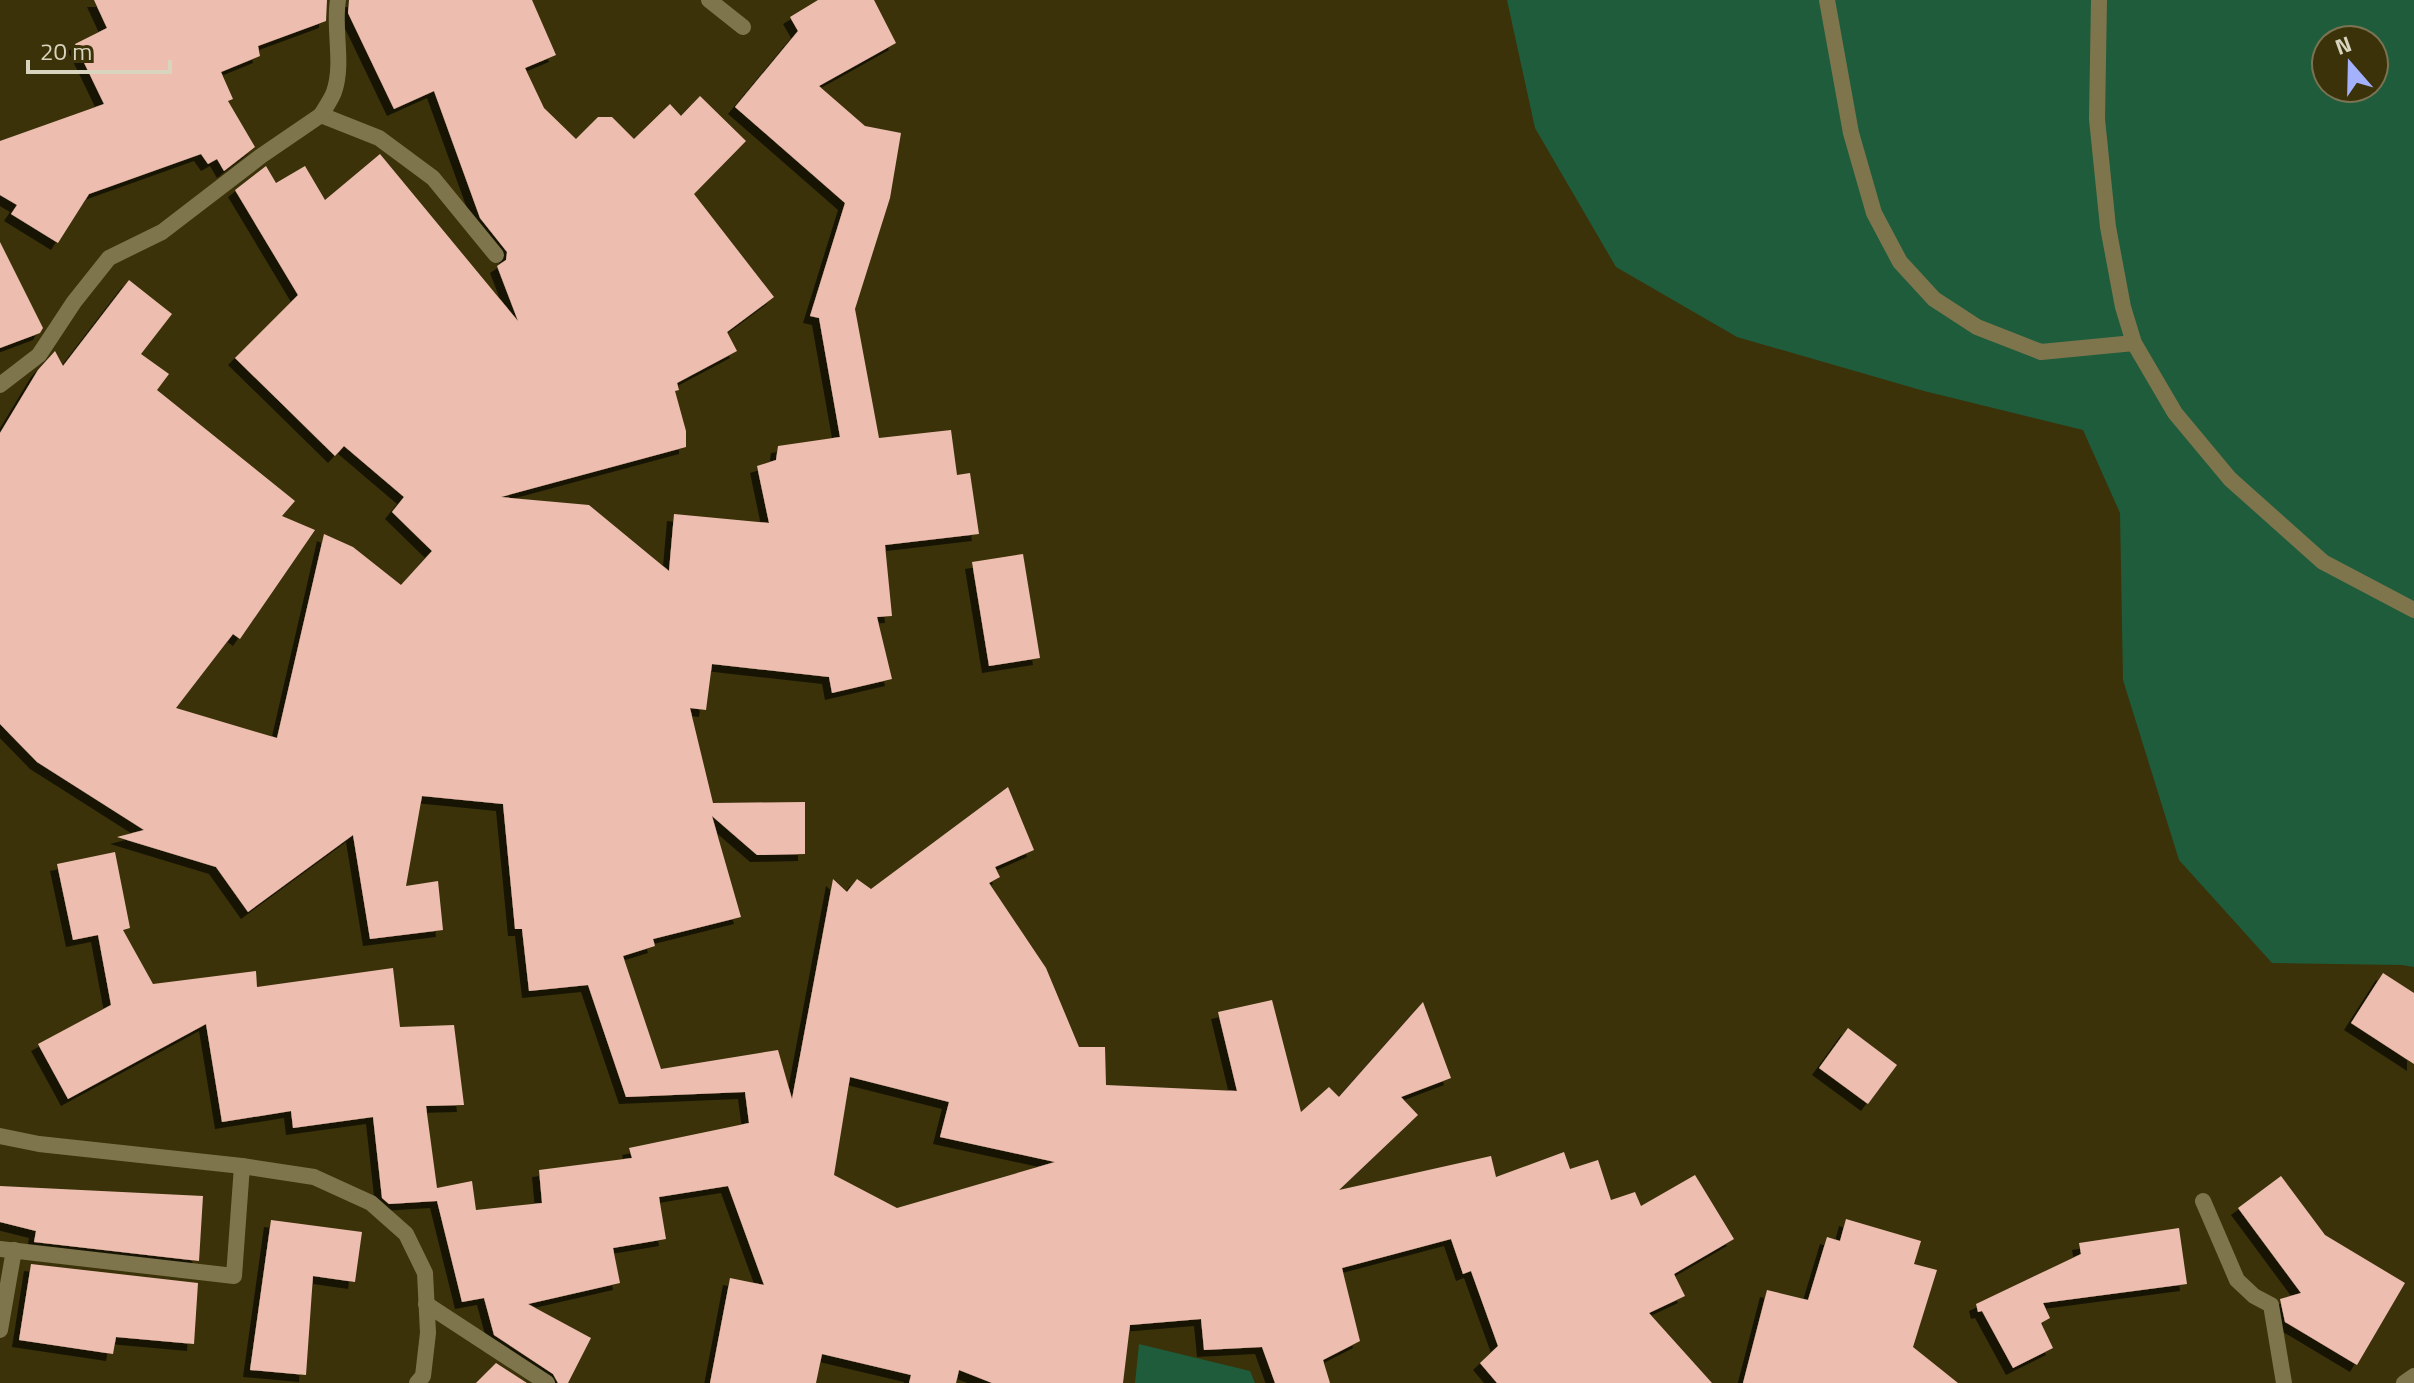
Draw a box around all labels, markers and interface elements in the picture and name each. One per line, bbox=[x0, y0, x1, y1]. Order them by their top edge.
scale bar bbox=[28, 24, 170, 74]
north arrow bbox=[2310, 24, 2390, 104]
text: N bbox=[2330, 27, 2356, 64]
text: 20 m bbox=[40, 33, 92, 69]

